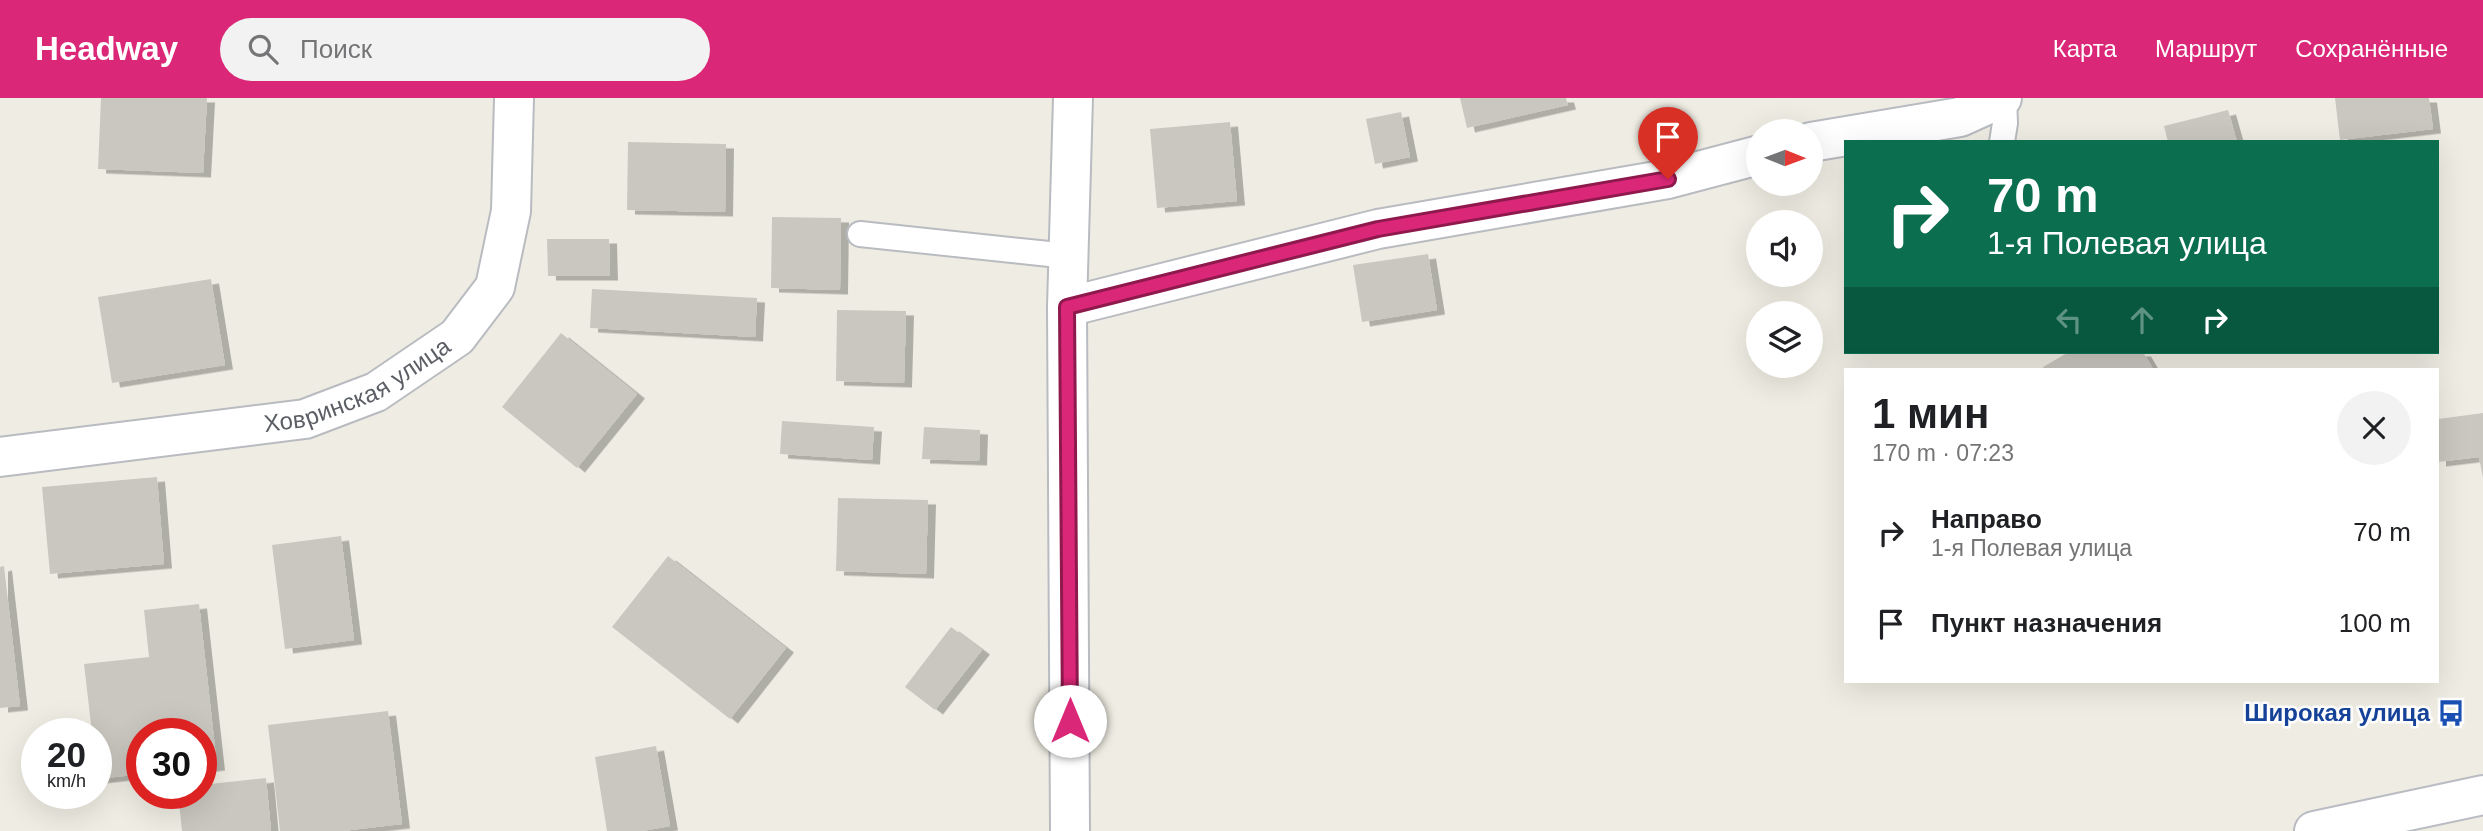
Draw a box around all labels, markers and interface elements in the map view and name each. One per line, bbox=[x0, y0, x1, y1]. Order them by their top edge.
search box bbox=[220, 18, 710, 81]
text: Headway bbox=[35, 30, 178, 67]
icon: search bbox=[244, 30, 282, 68]
text: Поиск bbox=[300, 34, 372, 64]
text: Карта bbox=[2053, 35, 2117, 62]
text: Маршрут bbox=[2155, 35, 2257, 62]
text: Сохранённые bbox=[2295, 35, 2448, 62]
pin bbox=[1638, 107, 1698, 179]
icon: arrive bbox=[1649, 118, 1687, 156]
north arrow bbox=[1746, 119, 1824, 196]
map controls bbox=[1746, 119, 1823, 378]
icon: right bbox=[1872, 168, 1963, 259]
text: 70 m bbox=[1987, 168, 2099, 222]
button: sound bbox=[1746, 210, 1823, 287]
text: 1-я Полевая улица bbox=[1987, 225, 2267, 261]
button: layers bbox=[1746, 301, 1823, 378]
icon: left bbox=[2050, 301, 2088, 339]
icon: ahead bbox=[2123, 301, 2161, 339]
icon: right bbox=[2196, 301, 2234, 339]
street label: Ховринская улица bbox=[262, 331, 456, 437]
text: 1 мин bbox=[1872, 390, 1989, 437]
button: close bbox=[2337, 391, 2411, 465]
text: 170 m · 07:23 bbox=[1872, 440, 2014, 466]
text: Направо bbox=[1931, 504, 2042, 534]
icon: right bbox=[1872, 514, 1910, 552]
text: 70 m bbox=[2353, 517, 2411, 547]
text: 1-я Полевая улица bbox=[1931, 535, 2132, 561]
icon: arrive bbox=[1872, 605, 1910, 643]
text: Пункт назначения bbox=[1931, 608, 2162, 638]
text: 100 m bbox=[2339, 608, 2411, 638]
position arrow bbox=[1033, 684, 1107, 758]
bus stop icon: Широкая улица bbox=[2436, 698, 2466, 728]
place label: Широкая улица bbox=[2244, 699, 2431, 726]
speed limit sign: 30 bbox=[126, 718, 217, 809]
text: 20 bbox=[47, 735, 86, 774]
text: km/h bbox=[47, 771, 86, 791]

